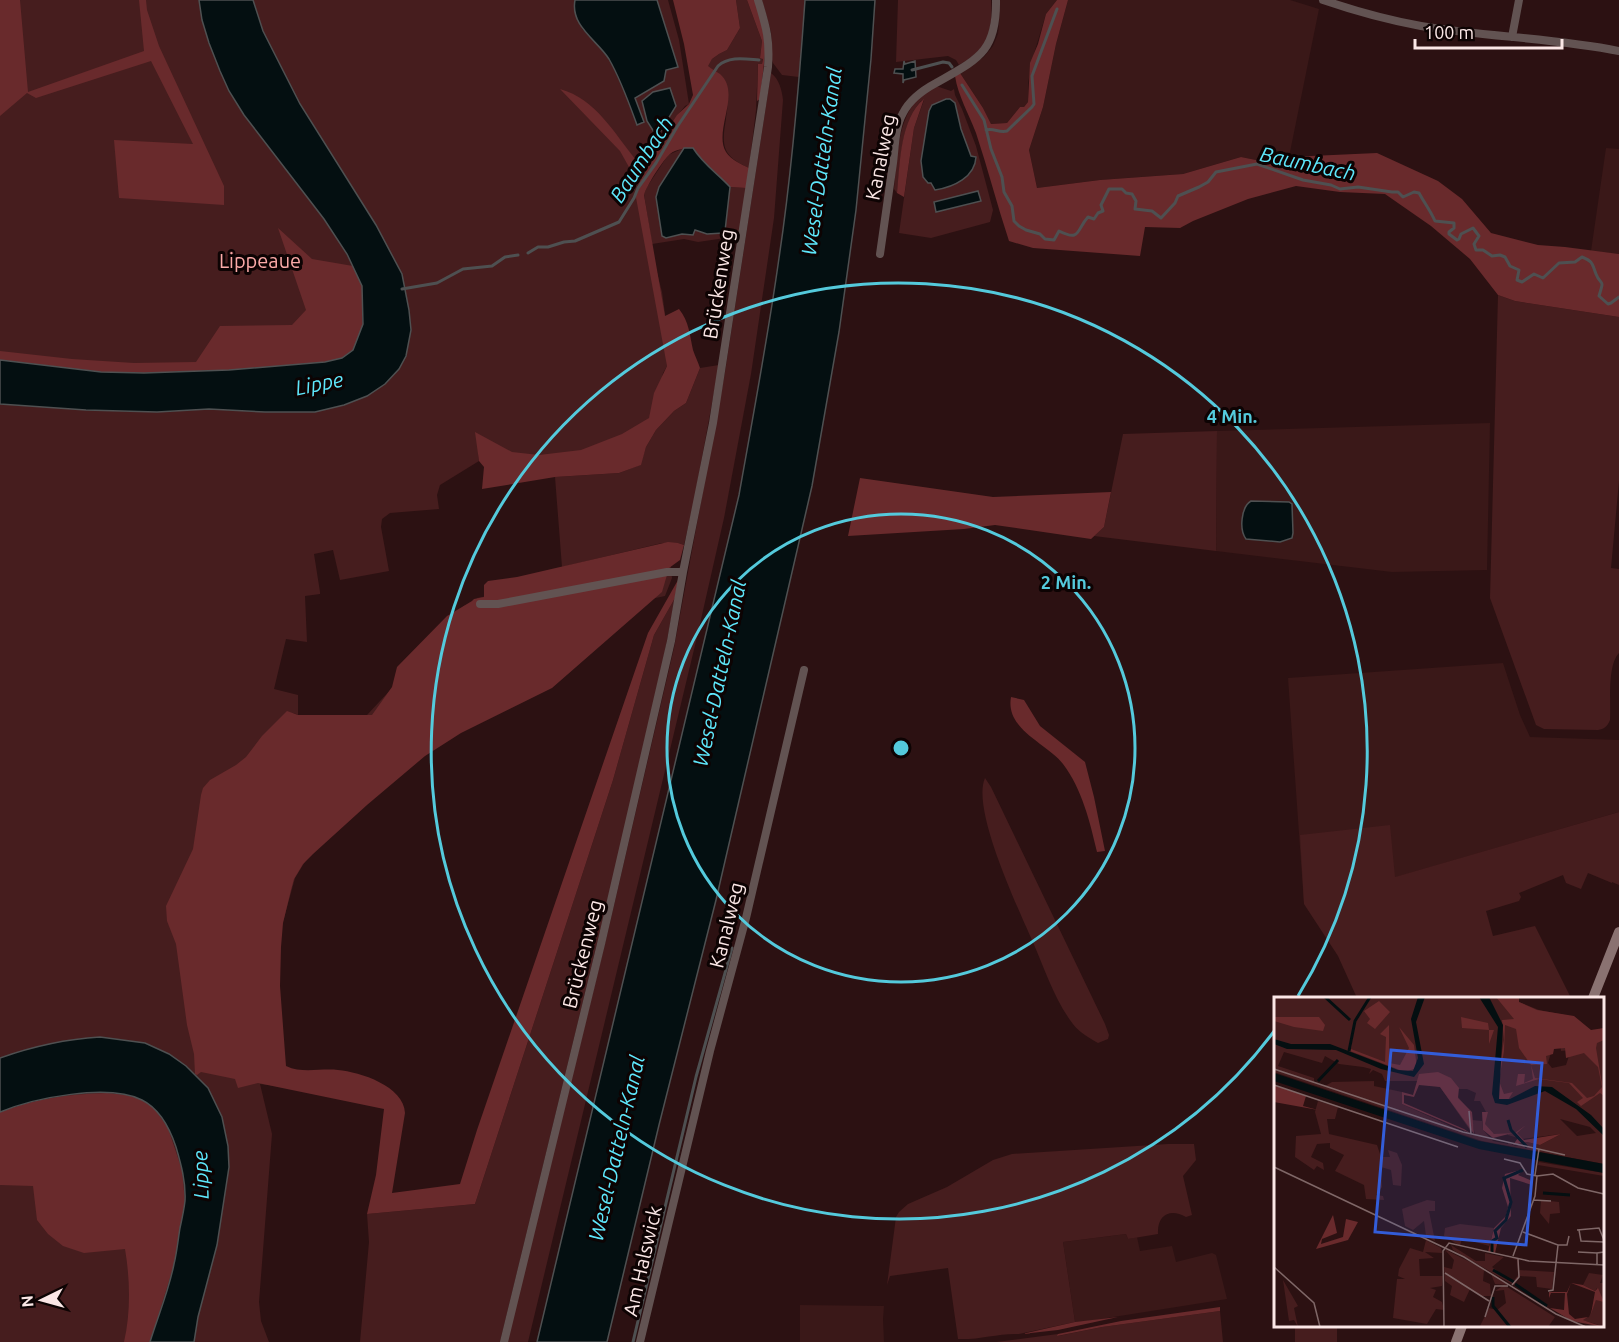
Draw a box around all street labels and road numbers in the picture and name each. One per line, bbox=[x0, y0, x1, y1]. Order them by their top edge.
street label: Kanalweg bbox=[860, 112, 900, 202]
street label: Brückenweg bbox=[698, 227, 738, 341]
street label: Kanalweg bbox=[704, 880, 748, 970]
street label: Brückenweg bbox=[557, 897, 607, 1011]
street label: Am Halswick bbox=[618, 1203, 666, 1319]

